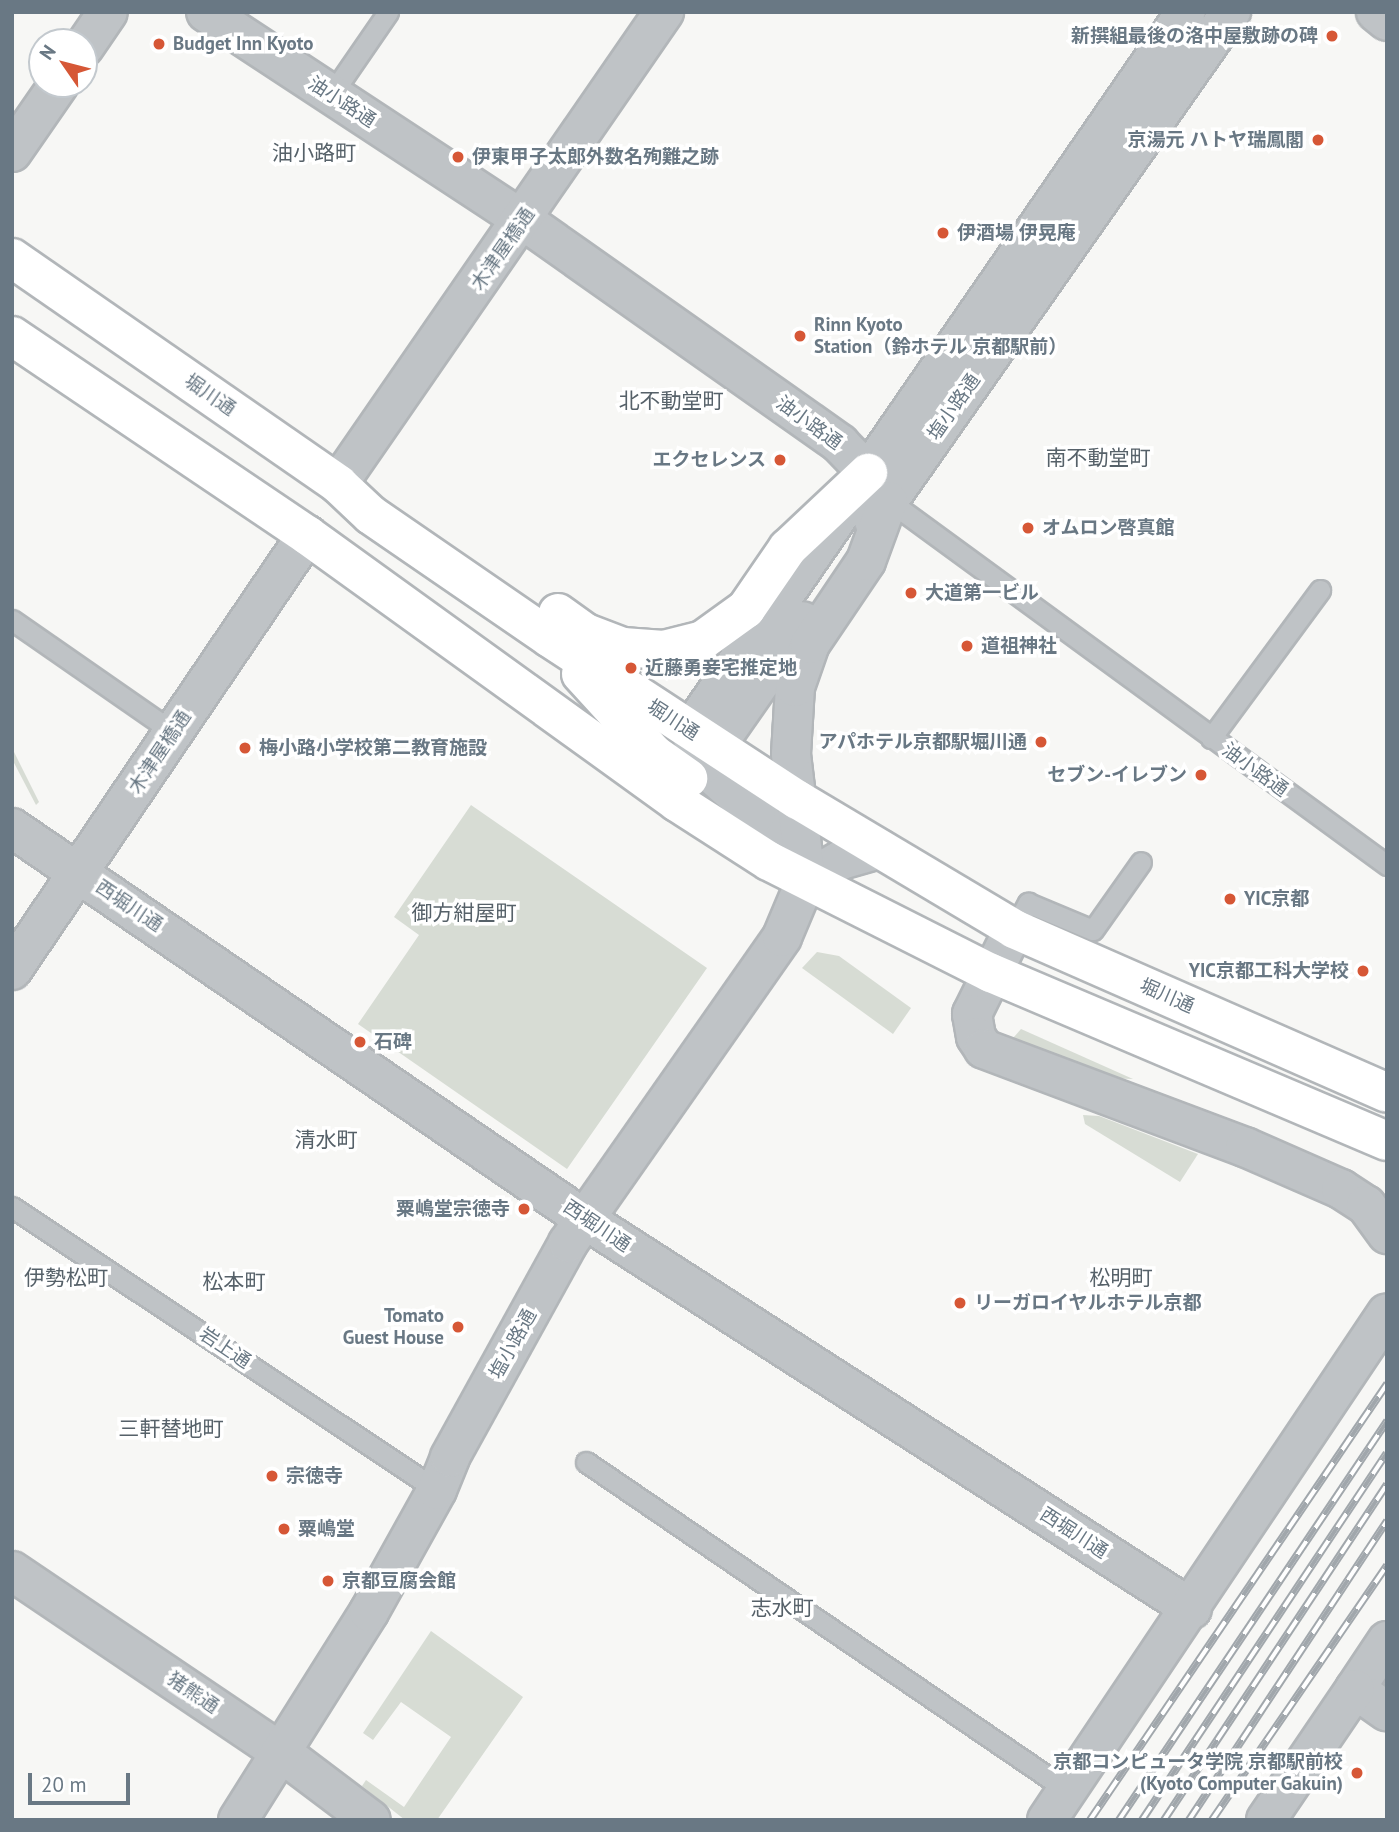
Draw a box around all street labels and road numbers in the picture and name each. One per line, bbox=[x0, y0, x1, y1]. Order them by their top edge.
street label: 油小路通 bbox=[304, 72, 380, 132]
street label: 木津屋橋通 bbox=[466, 204, 540, 294]
street label: 堀川通 bbox=[180, 369, 240, 421]
street label: 塩小路通 bbox=[923, 369, 985, 445]
street label: 油小路通 bbox=[772, 391, 846, 455]
street label: 堀川通 bbox=[643, 695, 703, 745]
street label: 木津屋橋通 bbox=[124, 706, 196, 798]
street label: 油小路通 bbox=[1218, 738, 1292, 802]
street label: 西堀川通 bbox=[91, 875, 167, 937]
street label: 堀川通 bbox=[1136, 974, 1198, 1018]
street label: 西堀川通 bbox=[559, 1195, 635, 1257]
street label: 塩小路通 bbox=[485, 1305, 541, 1383]
street label: 岩上通 bbox=[195, 1323, 255, 1373]
street label: 西堀川通 bbox=[1036, 1503, 1112, 1563]
street label: 猪熊通 bbox=[163, 1668, 223, 1718]

